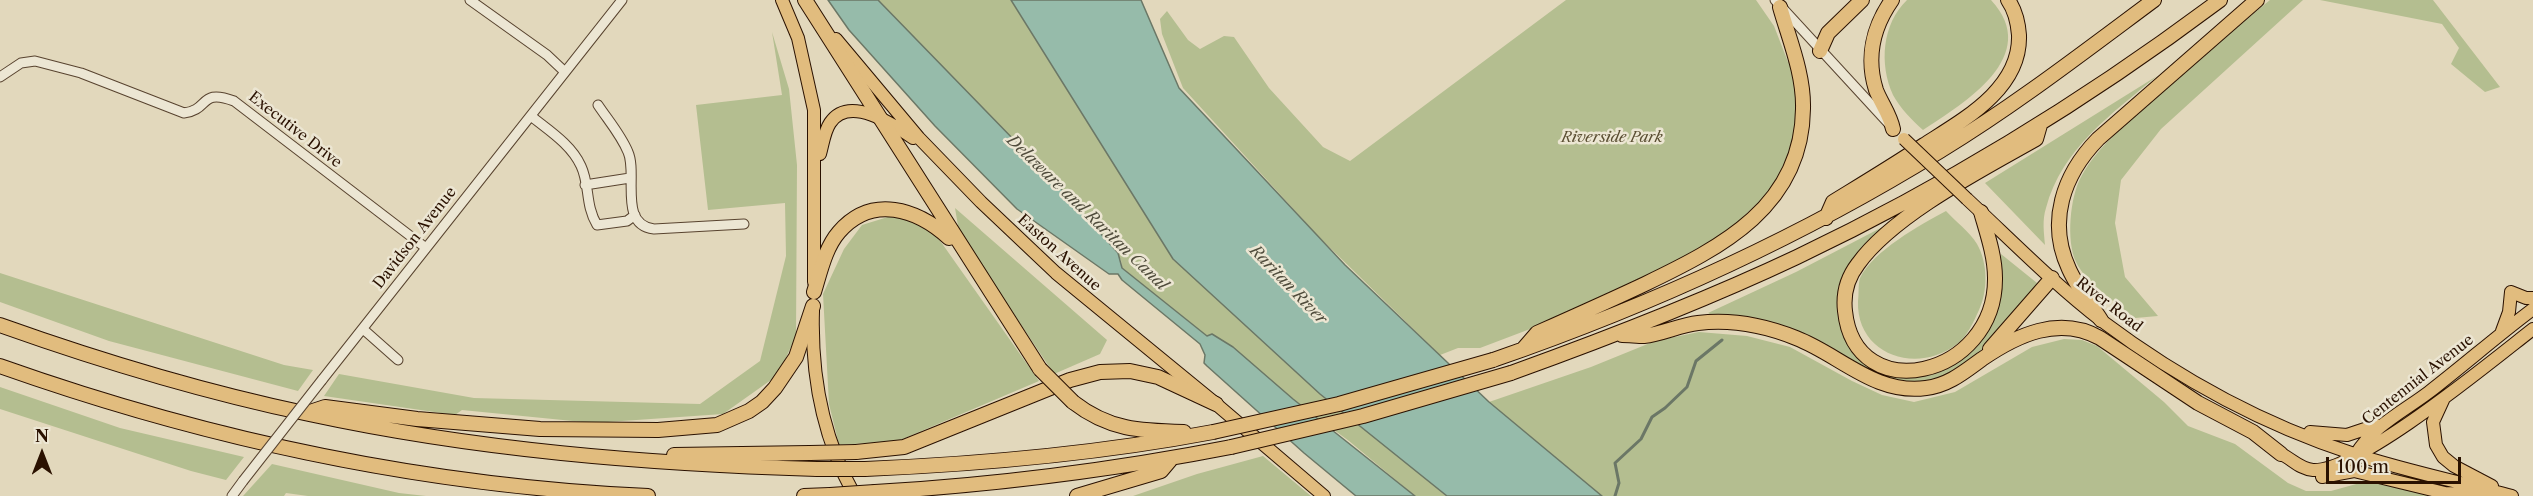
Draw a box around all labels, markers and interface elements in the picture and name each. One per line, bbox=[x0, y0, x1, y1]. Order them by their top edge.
street label: Executive Drive bbox=[245, 88, 345, 172]
park label: Riverside Park bbox=[1561, 129, 1663, 147]
water label: Delaware and Raritan Canal bbox=[1003, 131, 1171, 295]
street label: Davidson Avenue bbox=[370, 184, 460, 292]
street label: Easton Avenue bbox=[1014, 211, 1104, 295]
water label: Raritan River bbox=[1245, 241, 1331, 329]
street label: River Road bbox=[2072, 274, 2146, 336]
street label: Centennial Avenue bbox=[2359, 331, 2477, 429]
north arrow bbox=[12, 424, 72, 484]
text: N bbox=[35, 426, 49, 446]
scale bar bbox=[2329, 445, 2464, 483]
text: 100 m bbox=[2337, 456, 2389, 478]

